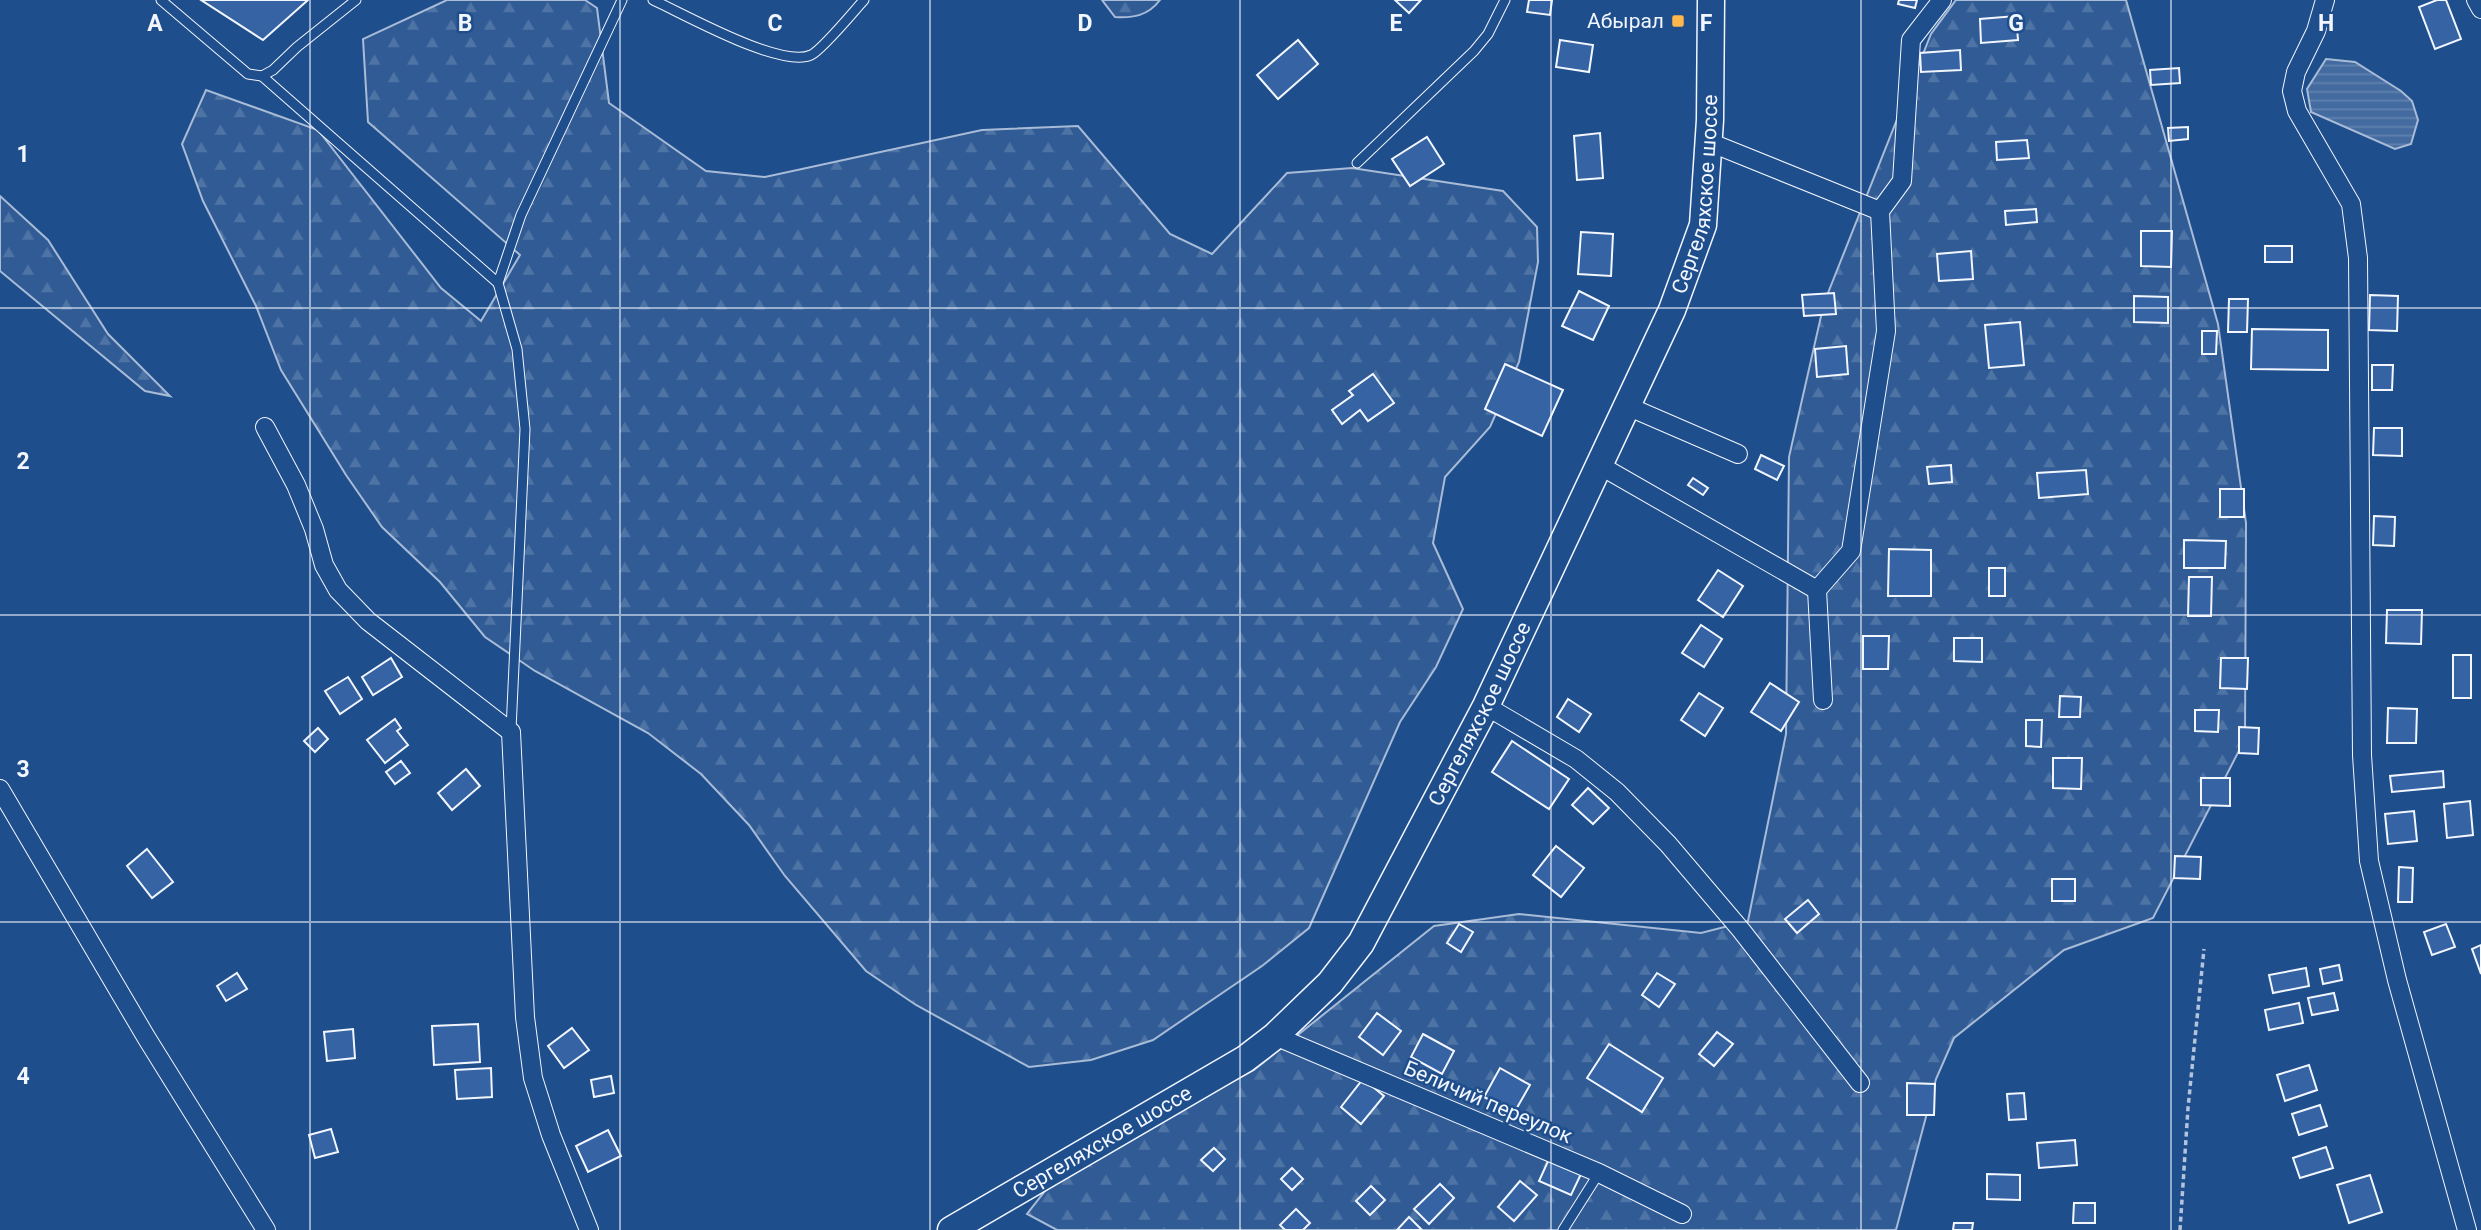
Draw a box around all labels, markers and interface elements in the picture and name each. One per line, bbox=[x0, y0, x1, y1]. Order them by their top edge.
place label: Абырал bbox=[1587, 9, 1664, 33]
text: A bbox=[147, 10, 163, 37]
text: B bbox=[458, 10, 472, 37]
text: C bbox=[767, 10, 783, 37]
text: D bbox=[1078, 10, 1092, 37]
text: E bbox=[1390, 10, 1403, 37]
text: F bbox=[1700, 10, 1713, 37]
text: G bbox=[2008, 10, 2024, 37]
text: H bbox=[2318, 10, 2334, 37]
marker: Абырал bbox=[1670, 13, 1686, 29]
street label: Сергеляхское шоссе bbox=[1667, 95, 1722, 297]
text: 1 bbox=[16, 141, 30, 168]
text: 2 bbox=[16, 448, 30, 475]
street label: Сергеляхское шоссе bbox=[1423, 618, 1536, 810]
text: 3 bbox=[16, 756, 30, 783]
street label: Беличий переулок bbox=[1400, 1056, 1576, 1149]
text: 4 bbox=[16, 1063, 30, 1090]
street label: Сергеляхское шоссе bbox=[1009, 1081, 1196, 1203]

